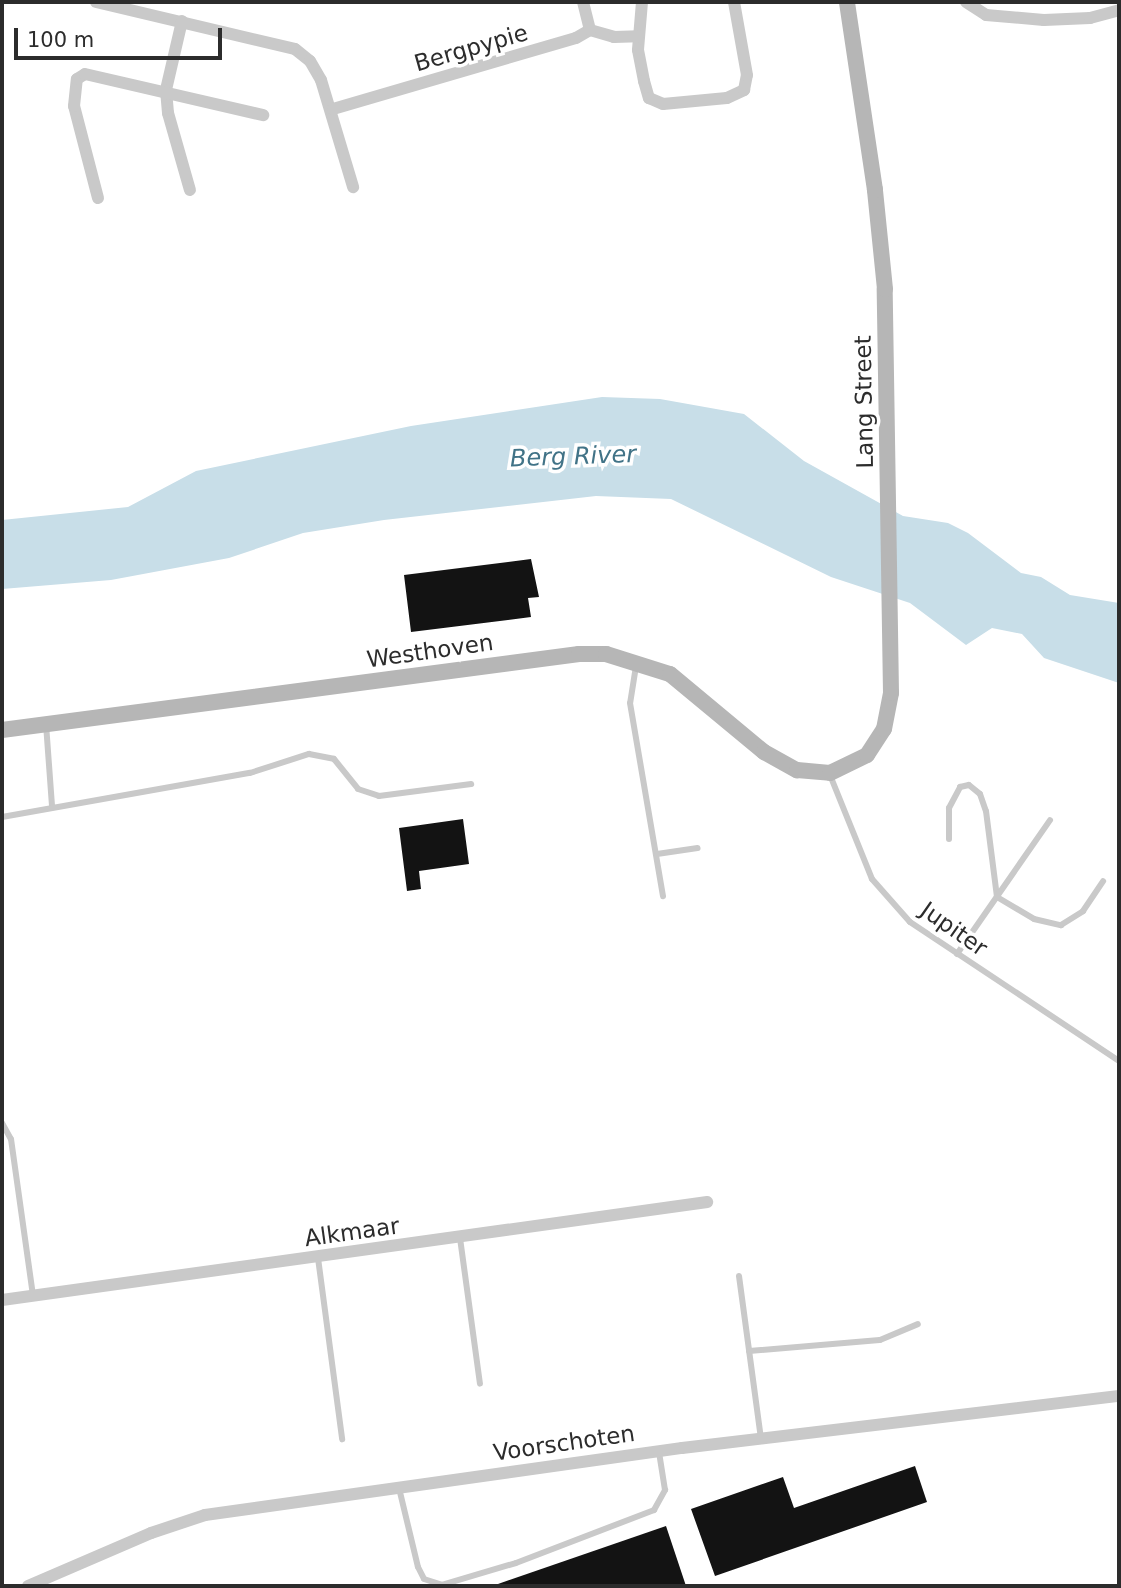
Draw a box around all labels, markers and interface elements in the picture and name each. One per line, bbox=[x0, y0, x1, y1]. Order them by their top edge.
scale bar bbox=[18, 14, 226, 58]
street label: Bergpypie bbox=[411, 19, 531, 77]
text: 100 m bbox=[27, 28, 94, 52]
street label: Lang Street bbox=[849, 335, 879, 469]
water label: Berg River bbox=[509, 440, 637, 474]
street label: Westhoven bbox=[365, 628, 495, 674]
street label: Jupiter bbox=[915, 896, 993, 962]
street label: Alkmaar bbox=[303, 1212, 401, 1252]
street label: Voorschoten bbox=[491, 1419, 637, 1467]

